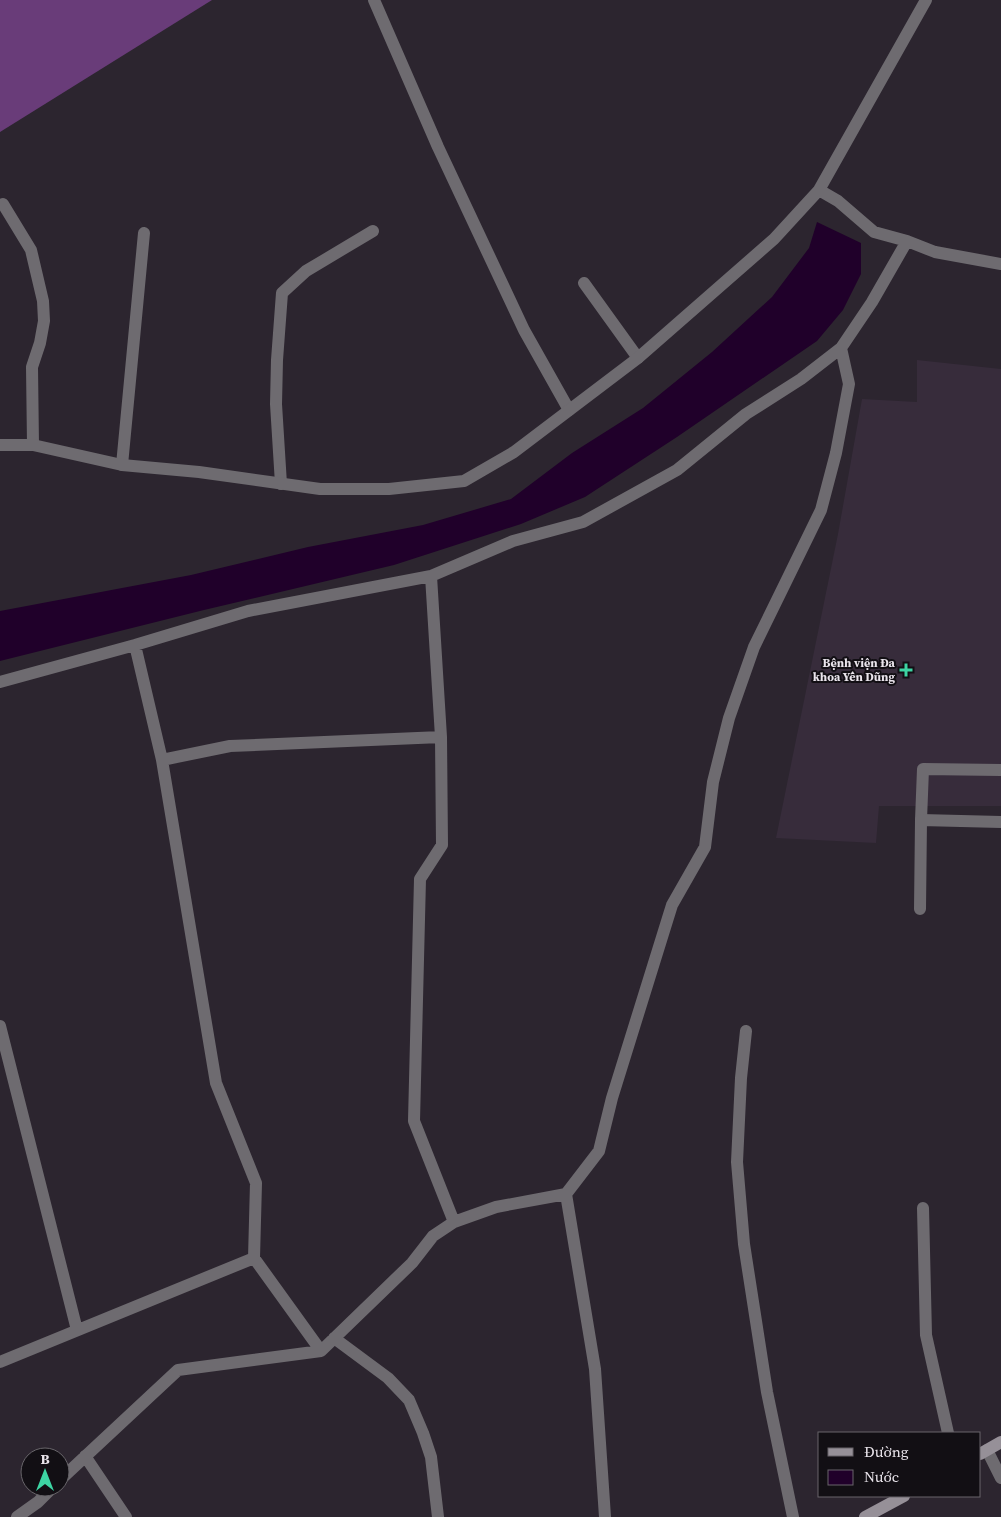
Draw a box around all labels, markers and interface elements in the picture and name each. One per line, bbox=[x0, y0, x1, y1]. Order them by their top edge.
place label: Bệnh viện Đa khoa Yên Dũng bbox=[813, 655, 896, 685]
marker: Bệnh viện Đa khoa Yên Dũng bbox=[899, 663, 913, 677]
legend bbox=[818, 1432, 981, 1497]
text: Đường bbox=[864, 1441, 909, 1462]
north arrow bbox=[20, 1447, 70, 1497]
text: B bbox=[40, 1449, 50, 1469]
text: Nước bbox=[864, 1466, 899, 1487]

